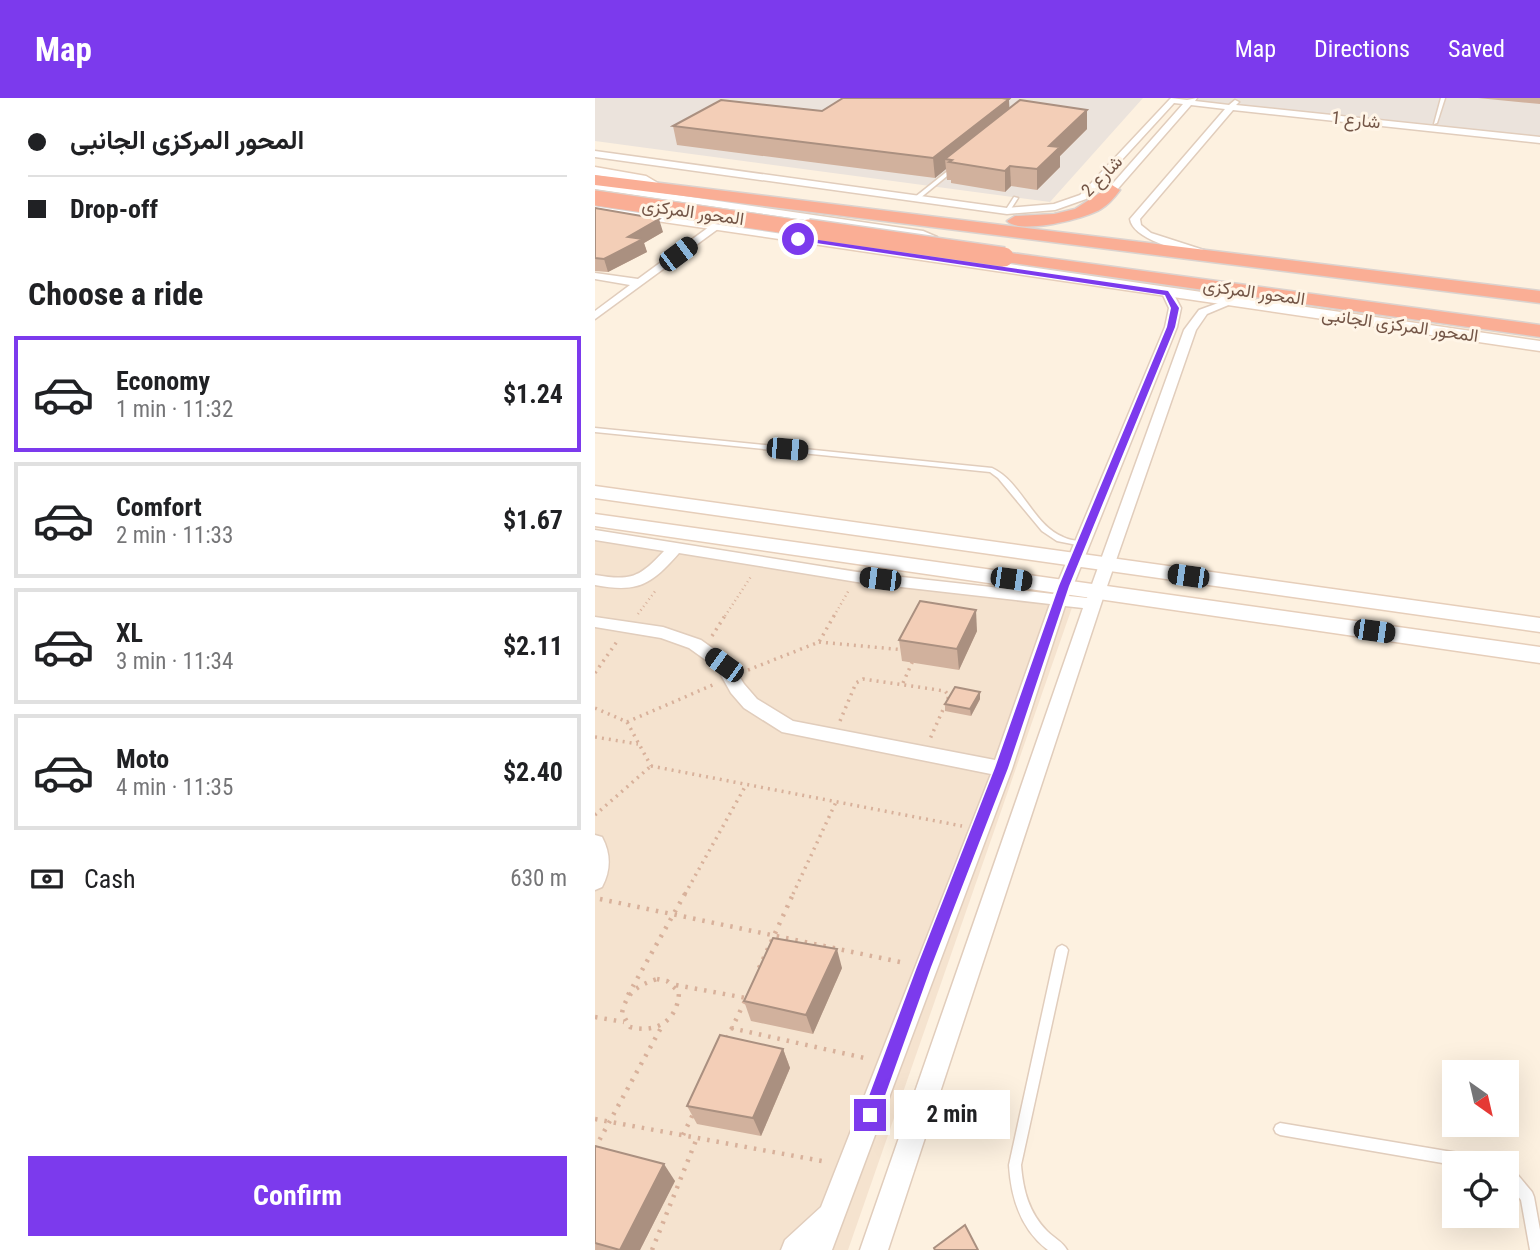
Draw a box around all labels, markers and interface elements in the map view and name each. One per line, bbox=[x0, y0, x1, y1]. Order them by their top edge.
text: Map bbox=[35, 30, 92, 69]
text: Map bbox=[1235, 35, 1276, 63]
text: Directions bbox=[1314, 35, 1410, 63]
text: Saved bbox=[1448, 35, 1505, 63]
street label: شارع 1 bbox=[1330, 106, 1382, 135]
text: المحور المركزى الجانبى bbox=[70, 125, 304, 155]
street label: شارع 2 bbox=[1077, 151, 1128, 202]
text: Drop-off bbox=[70, 194, 158, 224]
street label: المحور المركزى bbox=[641, 194, 745, 230]
route start bbox=[782, 223, 814, 255]
car bbox=[655, 233, 702, 275]
street label: المحور المركزى bbox=[1202, 274, 1306, 310]
text: Choose a ride bbox=[28, 275, 203, 313]
street label: المحور المركزى الجانبى bbox=[1320, 303, 1480, 347]
icon: car bbox=[32, 363, 95, 426]
text: Economy bbox=[116, 366, 210, 396]
text: $1.24 bbox=[503, 379, 563, 409]
text: 1 min · 11:32 bbox=[116, 396, 233, 423]
car bbox=[766, 437, 809, 461]
icon: car bbox=[32, 489, 95, 552]
text: Comfort bbox=[116, 492, 202, 522]
text: $1.67 bbox=[503, 505, 563, 535]
text: 2 min · 11:33 bbox=[116, 522, 233, 549]
car bbox=[1166, 563, 1211, 589]
car bbox=[858, 566, 903, 592]
car bbox=[989, 566, 1034, 592]
icon: car bbox=[32, 615, 95, 678]
text: XL bbox=[116, 618, 143, 648]
car bbox=[1352, 618, 1397, 644]
text: $2.11 bbox=[503, 631, 563, 661]
car bbox=[701, 644, 748, 686]
text: 3 min · 11:34 bbox=[116, 648, 233, 675]
icon: car bbox=[32, 741, 95, 804]
text: Moto bbox=[116, 744, 169, 774]
text: $2.40 bbox=[503, 757, 563, 787]
text: 4 min · 11:35 bbox=[116, 774, 233, 801]
icon: cash bbox=[28, 860, 66, 898]
text: Cash bbox=[84, 864, 136, 894]
text: 630 m bbox=[510, 865, 567, 892]
north arrow bbox=[1442, 1060, 1519, 1138]
map controls bbox=[1442, 1060, 1519, 1228]
callout: 2 min bbox=[895, 1090, 1010, 1140]
route end bbox=[854, 1099, 886, 1131]
text: 2 min bbox=[926, 1101, 978, 1128]
button: locate bbox=[1442, 1151, 1519, 1228]
button: Confirm bbox=[28, 1156, 567, 1236]

